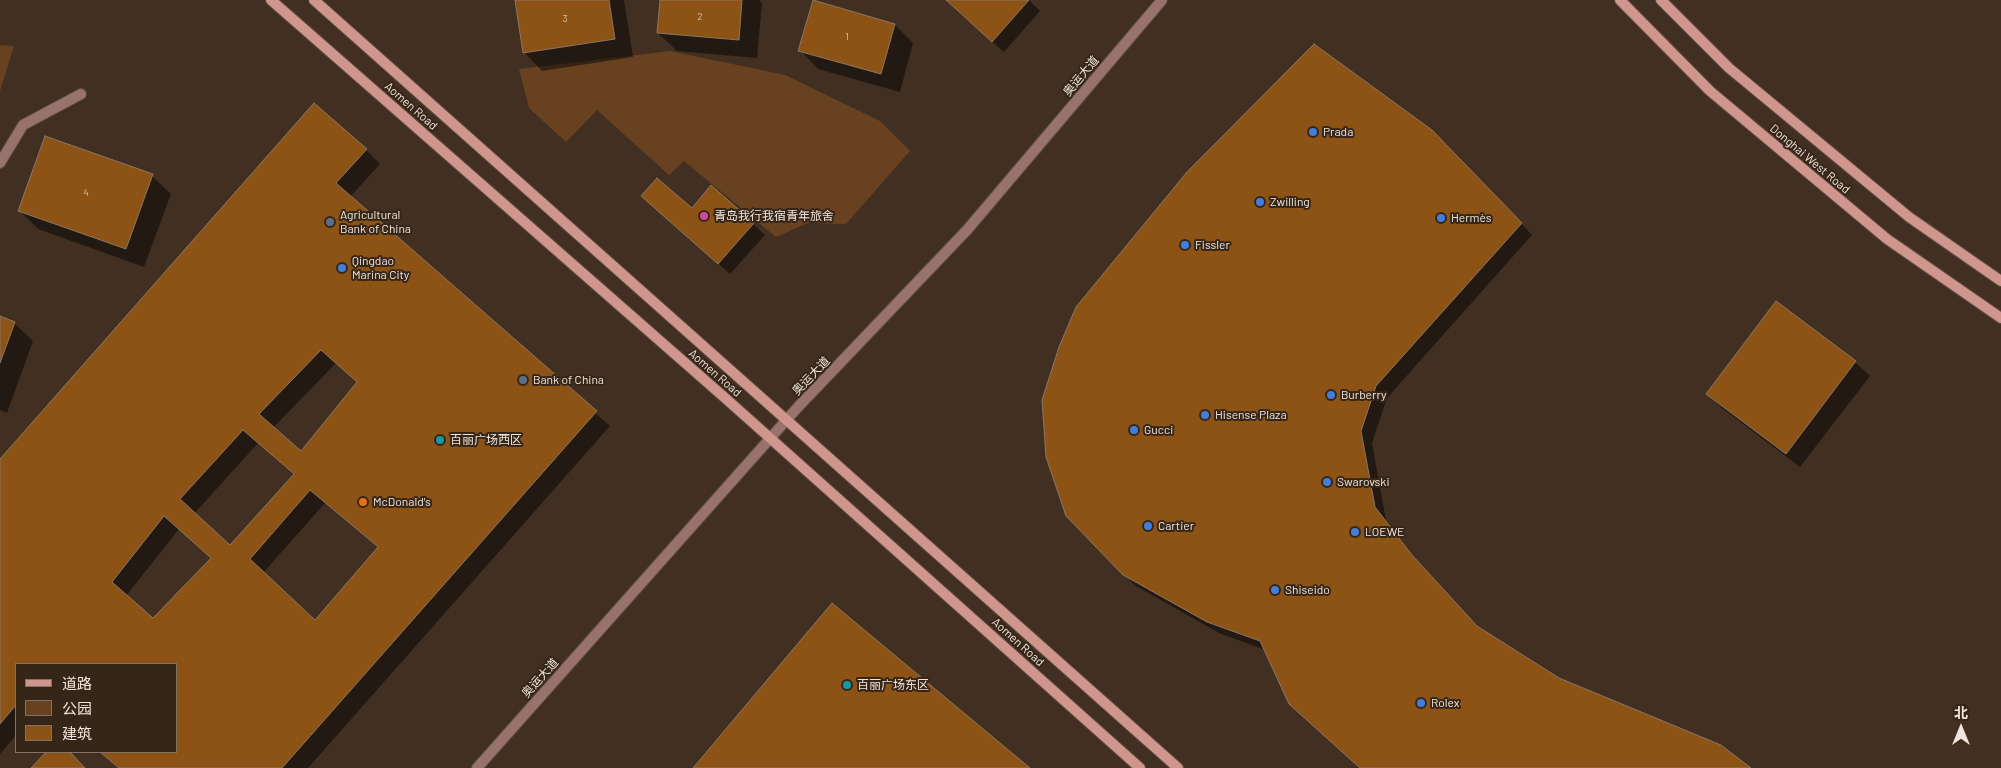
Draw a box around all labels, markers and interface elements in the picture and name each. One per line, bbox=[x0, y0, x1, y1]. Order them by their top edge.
house number: 2 bbox=[697, 11, 703, 23]
house number: 3 bbox=[562, 13, 568, 25]
house number: 1 bbox=[845, 31, 849, 43]
street label: 奥运大道 bbox=[1060, 53, 1102, 99]
street label: Aomen Road bbox=[382, 79, 440, 133]
street label: Donghai West Road bbox=[1767, 121, 1853, 197]
place label: Prada bbox=[1323, 125, 1353, 139]
marker: Prada bbox=[1307, 126, 1319, 138]
house number: 4 bbox=[83, 187, 89, 199]
place label: Zwilling bbox=[1270, 195, 1310, 209]
marker: Zwilling bbox=[1254, 196, 1266, 208]
place label: Agricultural Bank of China bbox=[340, 208, 411, 236]
place label: 青岛我行我宿青年旅舍 bbox=[714, 209, 834, 223]
marker: 青岛我行我宿青年旅舍 bbox=[698, 210, 710, 222]
place label: Hermès bbox=[1451, 211, 1492, 225]
marker: Hermès bbox=[1435, 212, 1447, 224]
marker: Agricultural Bank of China bbox=[324, 216, 336, 228]
place label: Fissler bbox=[1195, 238, 1230, 252]
marker: Fissler bbox=[1179, 239, 1191, 251]
place label: Qingdao Marina City bbox=[352, 254, 409, 282]
marker: Qingdao Marina City bbox=[336, 262, 348, 274]
street label: Aomen Road bbox=[686, 346, 744, 400]
street label: 奥运大道 bbox=[789, 354, 833, 398]
place label: Bank of China bbox=[533, 373, 604, 387]
marker: Bank of China bbox=[517, 374, 529, 386]
place label: Burberry bbox=[1341, 388, 1387, 402]
marker: Burberry bbox=[1325, 389, 1337, 401]
place label: Hisense Plaza bbox=[1215, 408, 1287, 422]
marker: Hisense Plaza bbox=[1199, 409, 1211, 421]
place label: Gucci bbox=[1144, 423, 1173, 437]
marker: Gucci bbox=[1128, 424, 1140, 436]
place label: 百丽广场西区 bbox=[450, 433, 522, 447]
marker: 百丽广场西区 bbox=[434, 434, 446, 446]
place label: Swarovski bbox=[1337, 475, 1389, 489]
marker: Swarovski bbox=[1321, 476, 1333, 488]
place label: McDonald's bbox=[373, 495, 431, 509]
marker: McDonald's bbox=[357, 496, 369, 508]
place label: Cartier bbox=[1158, 519, 1194, 533]
marker: Cartier bbox=[1142, 520, 1154, 532]
place label: LOEWE bbox=[1365, 525, 1404, 539]
marker: LOEWE bbox=[1349, 526, 1361, 538]
place label: Shiseido bbox=[1285, 583, 1330, 597]
marker: Shiseido bbox=[1269, 584, 1281, 596]
street label: Aomen Road bbox=[989, 615, 1047, 669]
street label: 奥运大道 bbox=[519, 655, 561, 701]
legend bbox=[15, 663, 178, 753]
text: 道路 bbox=[62, 674, 92, 692]
place label: 百丽广场东区 bbox=[857, 678, 929, 692]
marker: 百丽广场东区 bbox=[841, 679, 853, 691]
place label: Rolex bbox=[1431, 696, 1460, 710]
marker: Rolex bbox=[1415, 697, 1427, 709]
text: 公园 bbox=[62, 699, 92, 717]
north arrow bbox=[1936, 703, 1986, 753]
text: 北 bbox=[1954, 704, 1968, 721]
text: 建筑 bbox=[62, 724, 92, 742]

